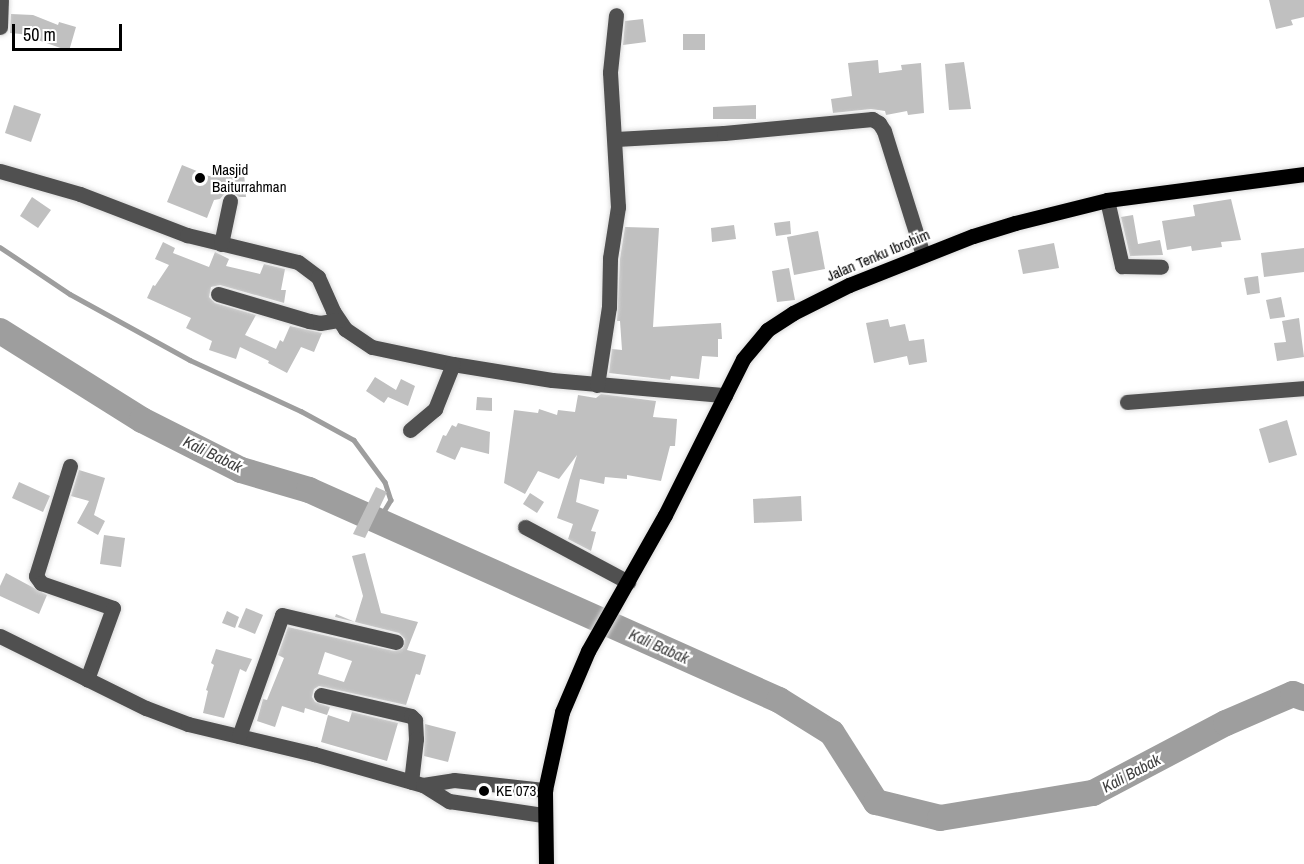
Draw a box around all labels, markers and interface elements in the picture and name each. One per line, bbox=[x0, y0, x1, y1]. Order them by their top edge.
scale bar bbox=[15, 12, 124, 50]
text: 50 m bbox=[23, 22, 56, 47]
place label: Masjid Baiturrahman bbox=[212, 160, 287, 195]
marker: Masjid Baiturrahman bbox=[193, 171, 207, 185]
street label: Jalan Tenku Ibrohim bbox=[824, 225, 932, 285]
water label: Kali Babak bbox=[180, 431, 246, 477]
water label: Kali Babak bbox=[626, 624, 692, 668]
water label: Kali Babak bbox=[1098, 750, 1164, 796]
place label: KE 073 bbox=[496, 782, 536, 800]
marker: KE 073 bbox=[477, 784, 491, 798]

